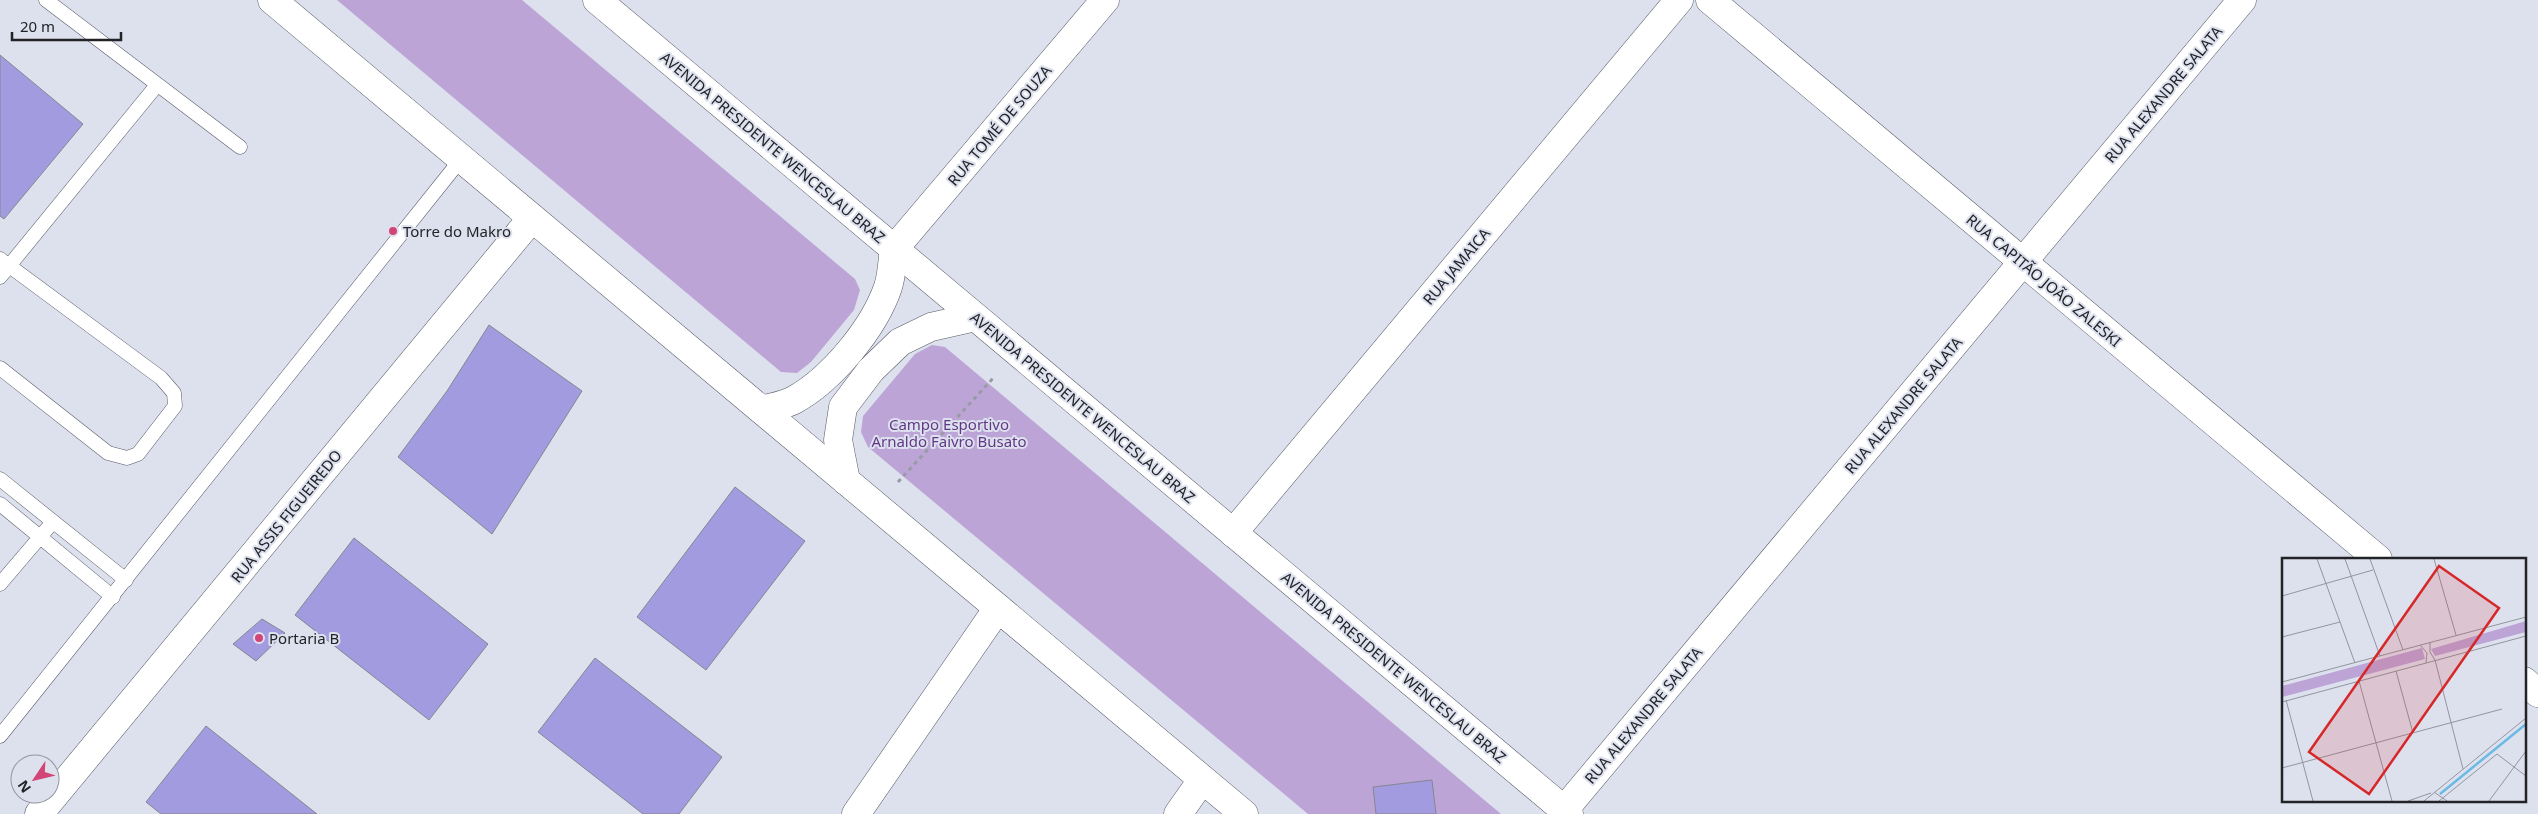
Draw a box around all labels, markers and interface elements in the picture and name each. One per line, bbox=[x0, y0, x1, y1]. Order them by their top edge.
scale bar bbox=[12, 10, 121, 42]
text: 20 m bbox=[20, 16, 55, 36]
street label: RUA ALEXANDRE SALATA bbox=[2100, 21, 2226, 167]
street label: AVENIDA PRESIDENTE WENCESLAU BRAZ bbox=[656, 47, 890, 247]
street label: RUA TOMÉ DE SOUZA bbox=[943, 60, 1056, 189]
street label: RUA CAPITÃO JOÃO ZALESKI bbox=[1962, 209, 2126, 351]
place label: Torre do Makro bbox=[403, 221, 511, 241]
street label: RUA JAMAICA bbox=[1418, 223, 1494, 309]
marker: Torre do Makro bbox=[387, 225, 399, 237]
street label: AVENIDA PRESIDENTE WENCESLAU BRAZ bbox=[966, 307, 1200, 507]
street label: RUA ALEXANDRE SALATA bbox=[1840, 332, 1966, 478]
park label: Campo Esportivo Arnaldo Faivro Busato bbox=[871, 414, 1027, 451]
street label: RUA ASSIS FIGUEIREDO bbox=[226, 445, 346, 587]
inset map bbox=[2282, 558, 2526, 802]
street label: AVENIDA PRESIDENTE WENCESLAU BRAZ bbox=[1277, 567, 1511, 767]
place label: Portaria B bbox=[269, 628, 339, 648]
marker: Portaria B bbox=[253, 632, 265, 644]
street label: RUA ALEXANDRE SALATA bbox=[1580, 642, 1706, 788]
north arrow bbox=[10, 754, 60, 804]
text: N bbox=[13, 777, 35, 797]

